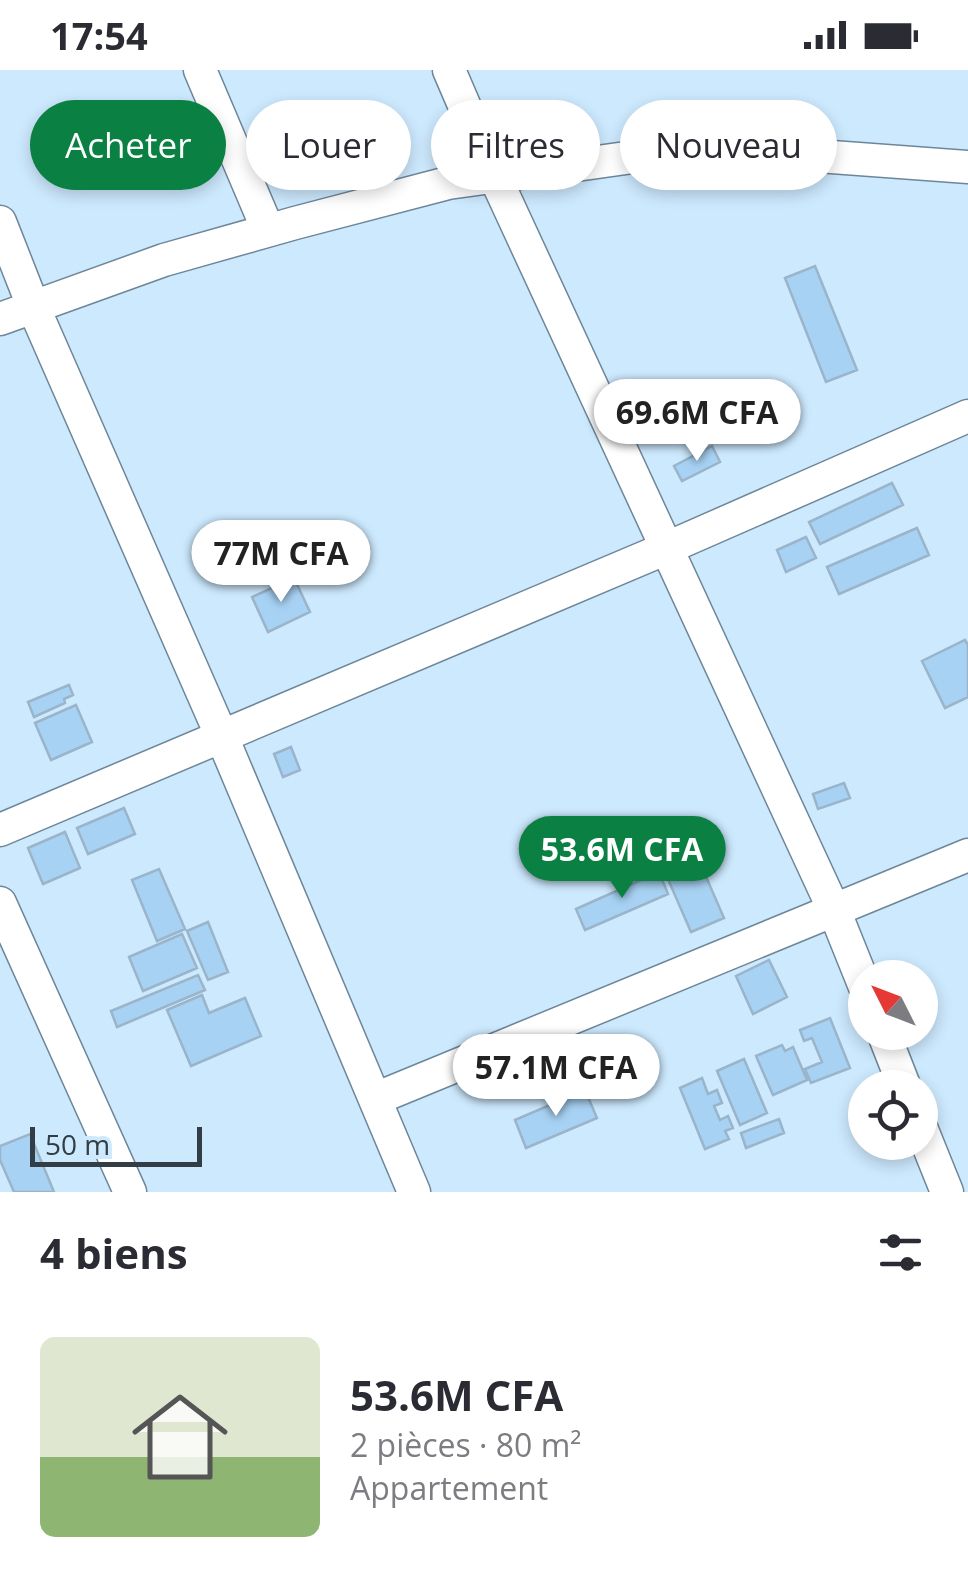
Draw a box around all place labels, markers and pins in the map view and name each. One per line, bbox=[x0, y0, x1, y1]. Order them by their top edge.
pin: 69.6M CFA bbox=[583, 379, 811, 464]
pin: 77M CFA bbox=[189, 520, 373, 605]
pin: 53.6M CFA bbox=[508, 816, 736, 901]
pin: 57.1M CFA bbox=[442, 1034, 670, 1119]

